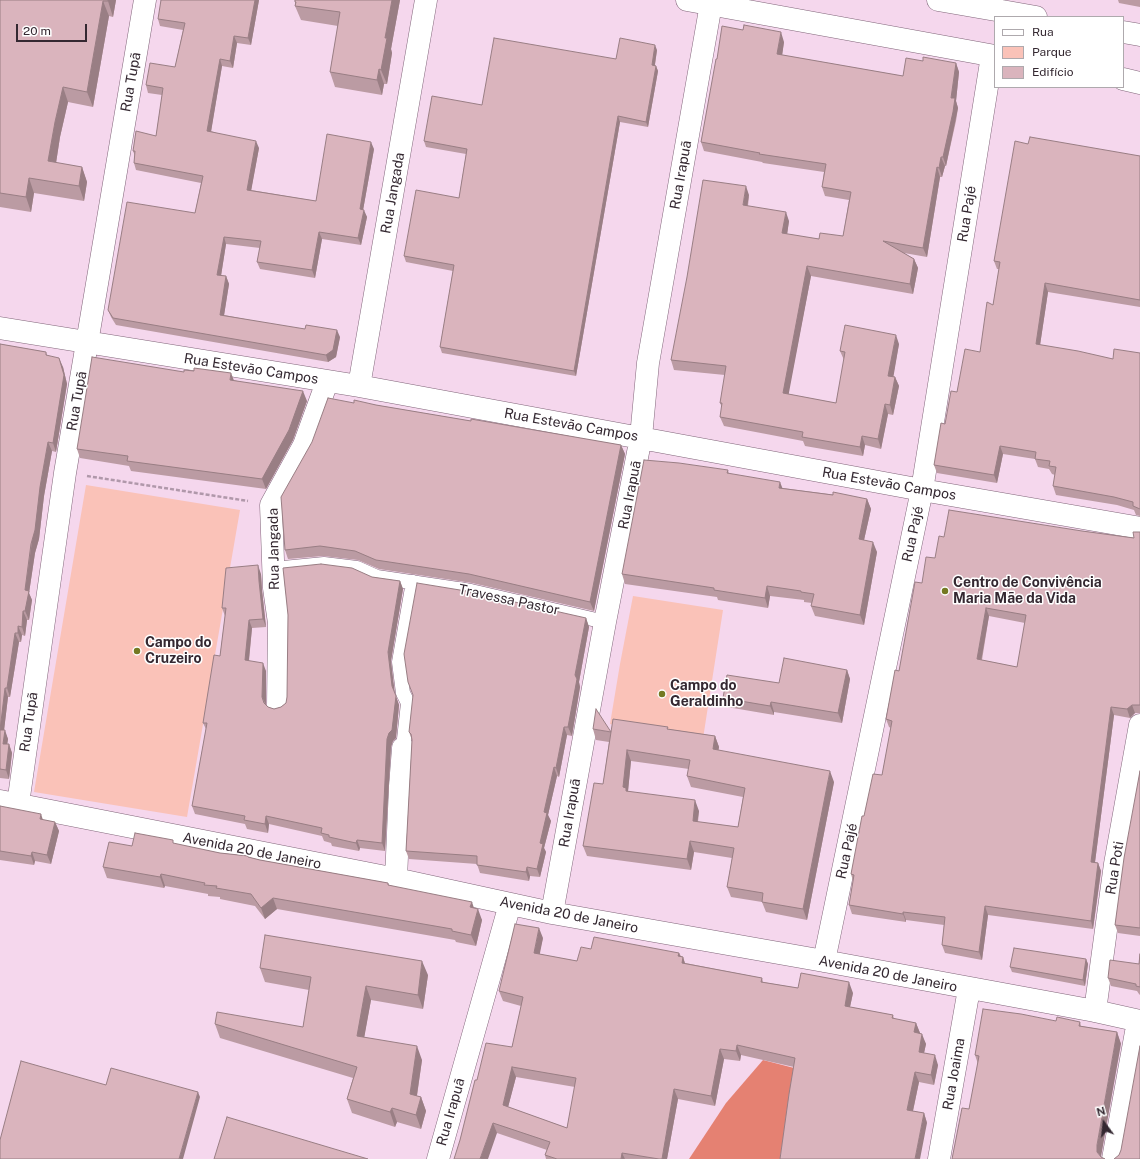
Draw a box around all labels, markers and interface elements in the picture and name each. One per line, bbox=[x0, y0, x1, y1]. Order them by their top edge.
scale bar bbox=[18, 16, 89, 42]
legend bbox=[994, 16, 1124, 88]
text: 20 m bbox=[23, 24, 51, 38]
text: Rua bbox=[1032, 25, 1054, 39]
text: Parque bbox=[1032, 45, 1072, 59]
street label: Rua Tupã bbox=[117, 51, 145, 113]
text: Edifício bbox=[1032, 65, 1073, 79]
street label: Rua Irapuã bbox=[667, 139, 695, 211]
street label: Rua Jangada bbox=[378, 151, 408, 235]
street label: Rua Pajé bbox=[954, 185, 980, 243]
street label: Rua Estevão Campos bbox=[183, 350, 319, 388]
street label: Rua Tupã bbox=[63, 370, 91, 432]
street label: Rua Estevão Campos bbox=[503, 405, 639, 445]
street label: Rua Irapuã bbox=[615, 459, 645, 531]
street label: Rua Estevão Campos bbox=[821, 464, 957, 504]
street label: Rua Pajé bbox=[899, 504, 927, 564]
street label: Rua Jangada bbox=[265, 508, 283, 590]
place label: Centro de Convivência Maria Mãe da Vida bbox=[953, 575, 1102, 608]
street label: Travessa Pastor bbox=[457, 581, 561, 619]
marker: Centro de Convivência Maria Mãe da Vida bbox=[940, 586, 950, 596]
place label: Campo do Cruzeiro bbox=[145, 635, 212, 668]
marker: Campo do Cruzeiro bbox=[132, 646, 142, 656]
place label: Campo do Geraldinho bbox=[670, 678, 743, 710]
marker: Campo do Geraldinho bbox=[657, 689, 667, 699]
street label: Rua Tupã bbox=[16, 691, 42, 753]
street label: Rua Irapuã bbox=[556, 777, 584, 849]
street label: Rua Pajé bbox=[833, 821, 861, 881]
street label: Avenida 20 de Janeiro bbox=[181, 829, 323, 873]
street label: Rua Poti bbox=[1102, 840, 1128, 896]
street label: Avenida 20 de Janeiro bbox=[498, 893, 640, 937]
street label: Avenida 20 de Janeiro bbox=[817, 952, 959, 996]
street label: Rua Joaima bbox=[939, 1037, 969, 1111]
street label: Rua Irapuã bbox=[433, 1076, 469, 1148]
north arrow bbox=[1084, 1103, 1124, 1143]
text: N bbox=[1095, 1105, 1107, 1118]

